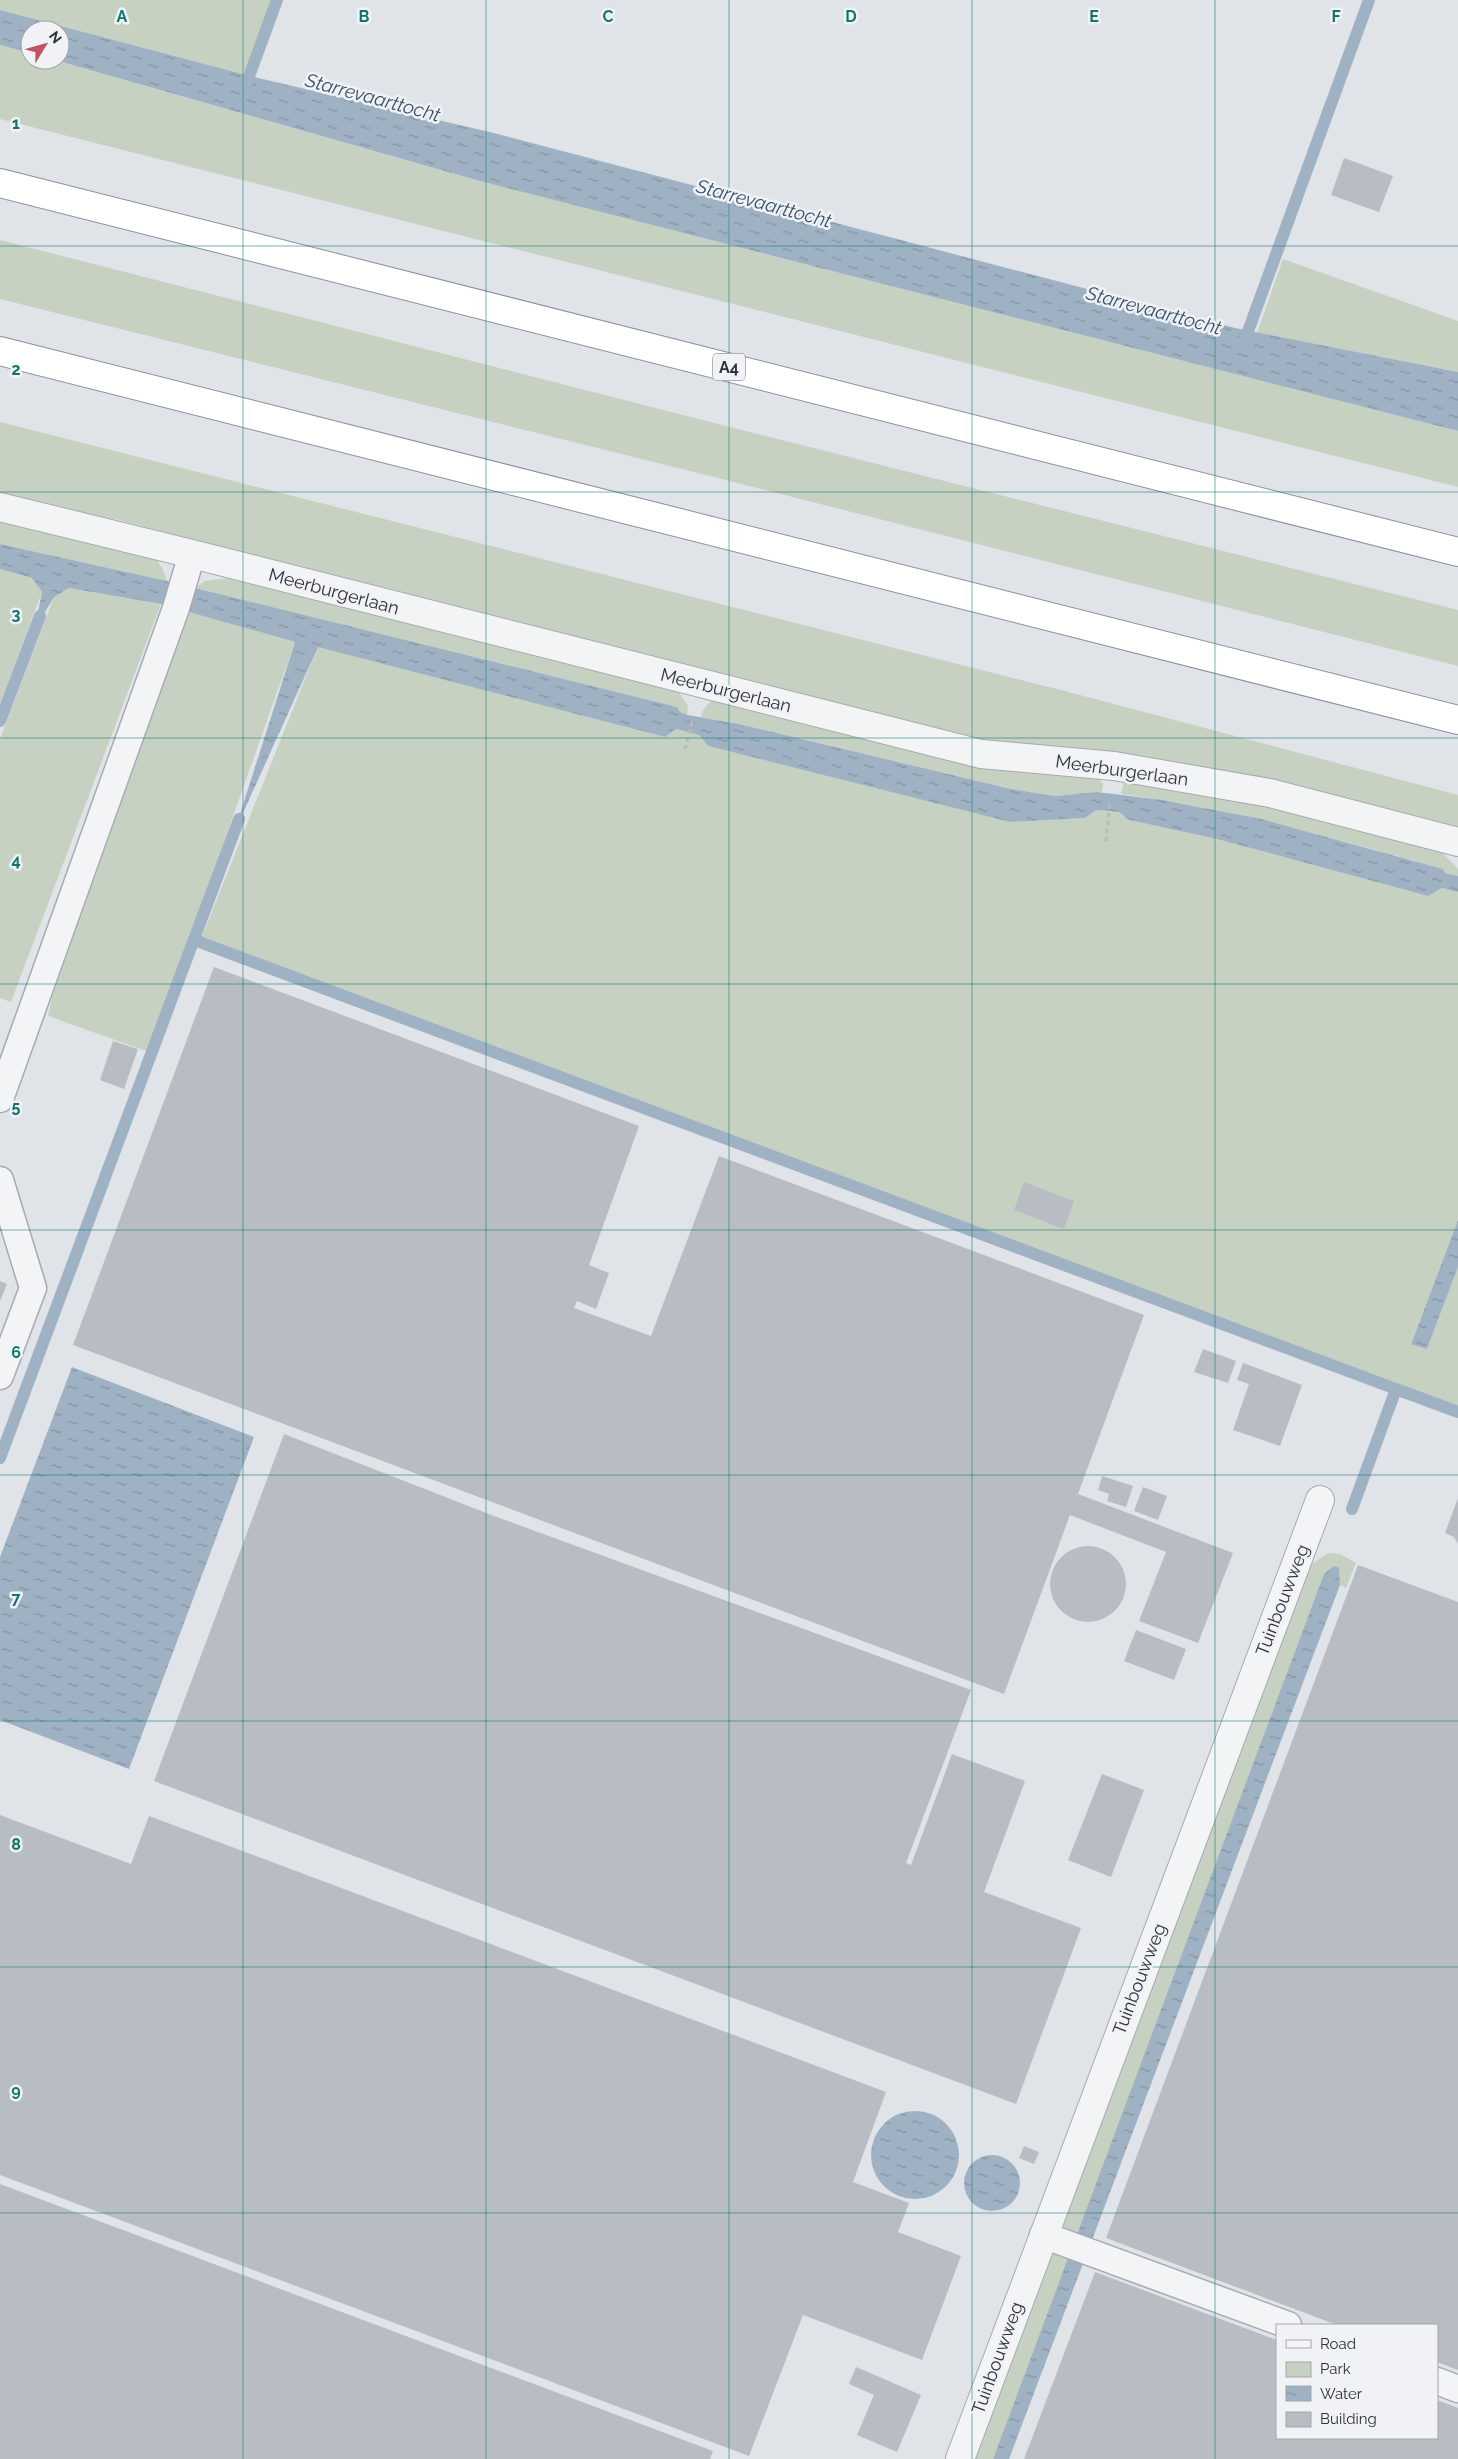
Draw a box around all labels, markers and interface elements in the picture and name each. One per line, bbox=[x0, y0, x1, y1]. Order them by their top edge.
text: A bbox=[117, 7, 128, 26]
text: B bbox=[359, 7, 370, 26]
text: C bbox=[603, 7, 614, 26]
text: D bbox=[845, 7, 857, 26]
text: E bbox=[1089, 7, 1099, 26]
text: F bbox=[1331, 7, 1341, 26]
north arrow bbox=[20, 20, 70, 70]
text: N bbox=[46, 28, 65, 46]
water label: Starrevaarttocht bbox=[302, 68, 444, 126]
text: 1 bbox=[12, 114, 20, 133]
water label: Starrevaarttocht bbox=[693, 174, 835, 232]
water label: Starrevaarttocht bbox=[1083, 281, 1225, 339]
road number: A4 bbox=[713, 354, 745, 381]
text: 2 bbox=[11, 360, 21, 379]
street label: Meerburgerlaan bbox=[267, 564, 401, 618]
text: 3 bbox=[12, 605, 21, 624]
street label: Meerburgerlaan bbox=[658, 664, 794, 716]
street label: Meerburgerlaan bbox=[1054, 750, 1190, 790]
text: 4 bbox=[11, 851, 21, 870]
text: 5 bbox=[12, 1097, 21, 1116]
text: 6 bbox=[11, 1343, 21, 1362]
street label: Tuinbouwweg bbox=[1251, 1541, 1313, 1659]
text: 7 bbox=[12, 1589, 21, 1608]
text: 8 bbox=[11, 1835, 21, 1854]
street label: Tuinbouwweg bbox=[1108, 1920, 1170, 2038]
text: 9 bbox=[11, 2081, 21, 2100]
street label: Tuinbouwweg bbox=[967, 2299, 1027, 2417]
legend bbox=[1276, 2324, 1438, 2439]
text: Road bbox=[1320, 2335, 1356, 2353]
text: Park bbox=[1320, 2360, 1351, 2378]
text: Water bbox=[1320, 2385, 1363, 2403]
text: Building bbox=[1320, 2410, 1377, 2428]

